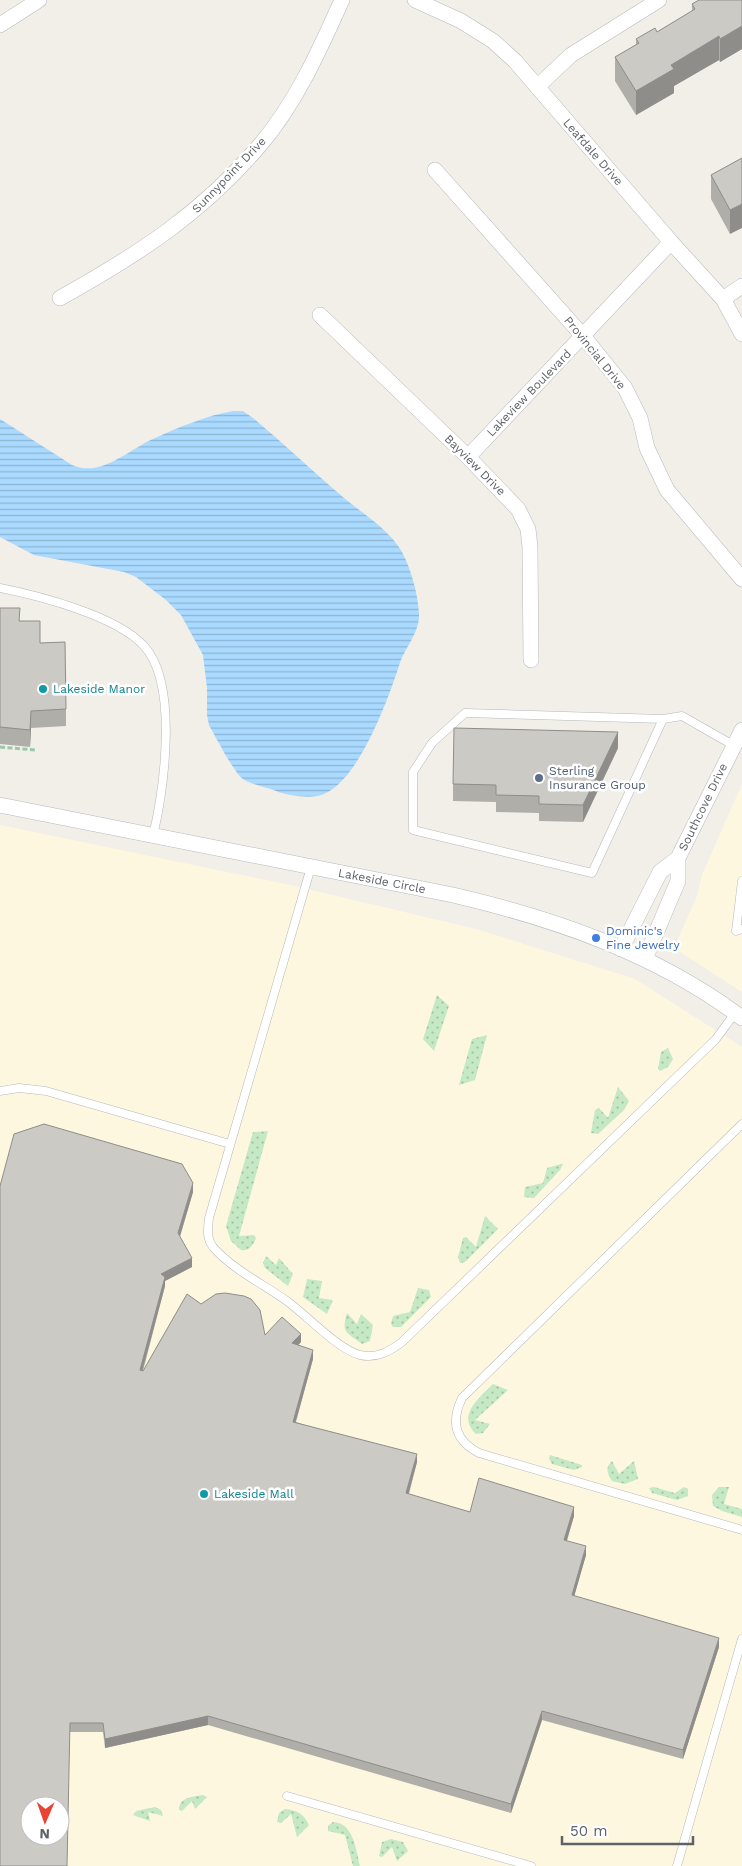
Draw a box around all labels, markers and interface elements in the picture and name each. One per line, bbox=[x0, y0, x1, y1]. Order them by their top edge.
street label: Leafdale Drive bbox=[560, 116, 626, 188]
street label: Sunnypoint Drive bbox=[189, 134, 269, 216]
street label: Provincial Drive bbox=[561, 314, 629, 392]
street label: Lakeview Boulevard bbox=[484, 347, 574, 439]
street label: Bayview Drive bbox=[442, 432, 508, 498]
place label: Lakeside Manor bbox=[53, 682, 145, 696]
marker: Lakeside Manor bbox=[37, 683, 49, 695]
street label: Southcove Drive bbox=[676, 761, 730, 853]
place label: Sterling Insurance Group bbox=[549, 764, 646, 792]
marker: Sterling Insurance Group bbox=[533, 772, 545, 784]
street label: Lakeside Circle bbox=[337, 866, 427, 896]
place label: Dominic's Fine Jewelry bbox=[606, 924, 680, 952]
marker: Dominic's Fine Jewelry bbox=[590, 932, 602, 944]
place label: Lakeside Mall bbox=[214, 1487, 294, 1501]
marker: Lakeside Mall bbox=[198, 1488, 210, 1500]
north arrow bbox=[20, 1796, 70, 1846]
scale bar bbox=[562, 1814, 693, 1846]
text: 50 m bbox=[570, 1822, 607, 1840]
text: N bbox=[39, 1826, 50, 1842]

